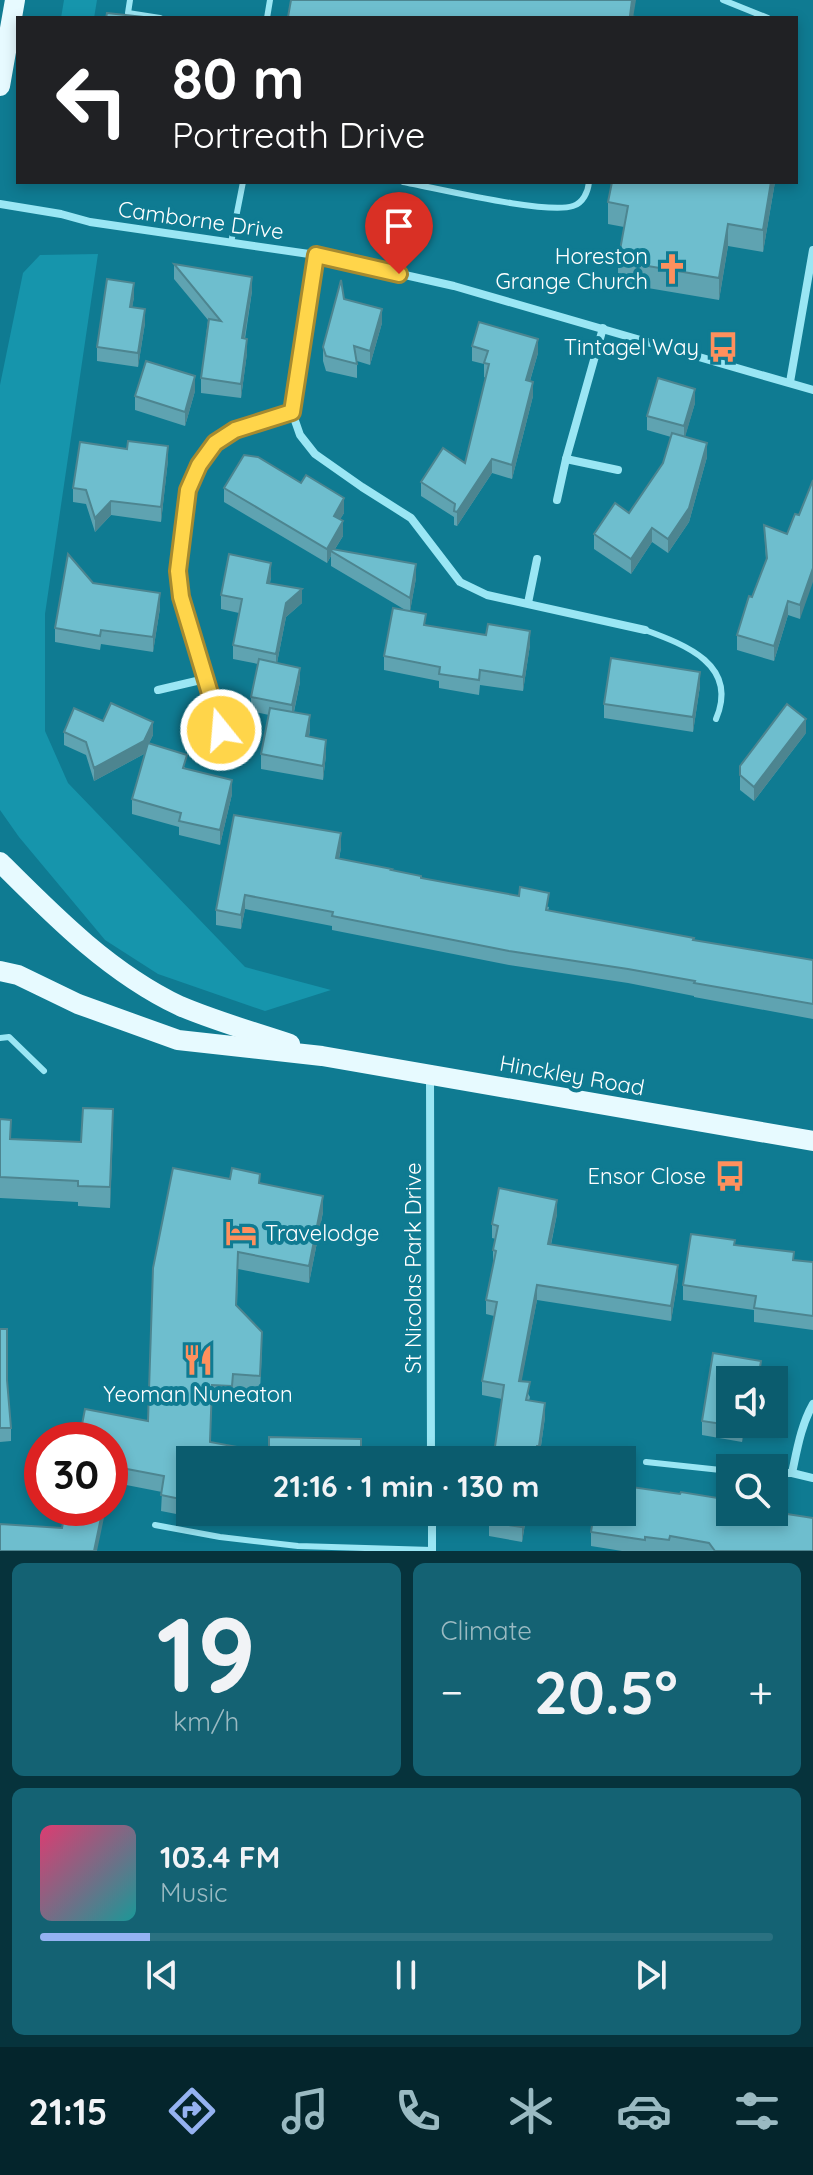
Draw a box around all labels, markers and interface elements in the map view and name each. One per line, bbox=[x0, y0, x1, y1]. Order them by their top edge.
text: 80 m bbox=[172, 43, 304, 113]
icon: left bbox=[40, 48, 144, 152]
text: Portreath Drive bbox=[172, 112, 425, 157]
pin bbox=[365, 192, 433, 274]
street label: Camborne Drive bbox=[116, 195, 286, 245]
icon: arrive bbox=[377, 204, 421, 248]
place label: Horeston Grange Church bbox=[495, 242, 648, 295]
church icon: Horeston Grange Church bbox=[655, 252, 689, 286]
bus stop icon: Tintagel Way bbox=[706, 330, 740, 364]
place label: Tintagel Way bbox=[564, 333, 699, 361]
position arrow bbox=[179, 688, 263, 772]
street label: Hinckley Road bbox=[497, 1048, 647, 1102]
bus stop icon: Ensor Close bbox=[713, 1159, 747, 1193]
street label: St Nicolas Park Drive bbox=[399, 1162, 427, 1374]
place label: Ensor Close bbox=[587, 1162, 706, 1190]
hotel icon: Travelodge bbox=[224, 1216, 258, 1250]
place label: Travelodge bbox=[265, 1219, 379, 1247]
restaurant icon: Yeoman Nuneaton bbox=[181, 1343, 215, 1377]
map controls bbox=[716, 1366, 788, 1526]
button: sound bbox=[716, 1366, 788, 1438]
place label: Yeoman Nuneaton bbox=[103, 1380, 293, 1408]
speed limit sign: 30 bbox=[24, 1422, 128, 1526]
button: search bbox=[716, 1454, 788, 1526]
text: 21:16 · 1 min · 130 m bbox=[272, 1467, 540, 1505]
text: 19 bbox=[156, 1588, 256, 1718]
text: Climate bbox=[441, 1614, 532, 1647]
text: 20.5° bbox=[534, 1654, 678, 1729]
text: − bbox=[441, 1664, 463, 1719]
text: + bbox=[748, 1664, 773, 1719]
text: km/h bbox=[173, 1705, 239, 1738]
text: 103.4 FM bbox=[160, 1838, 280, 1876]
text: Music bbox=[160, 1876, 228, 1909]
icon: previous bbox=[140, 1953, 184, 1997]
icon: pause bbox=[384, 1953, 428, 1997]
icon: next bbox=[629, 1953, 673, 1997]
icon: directions bbox=[164, 2083, 220, 2139]
icon: music bbox=[277, 2083, 333, 2139]
icon: phone bbox=[390, 2083, 446, 2139]
icon: climate bbox=[503, 2083, 559, 2139]
icon: car bbox=[616, 2083, 672, 2139]
icon: filters bbox=[729, 2083, 785, 2139]
text: 21:15 bbox=[28, 2089, 107, 2134]

